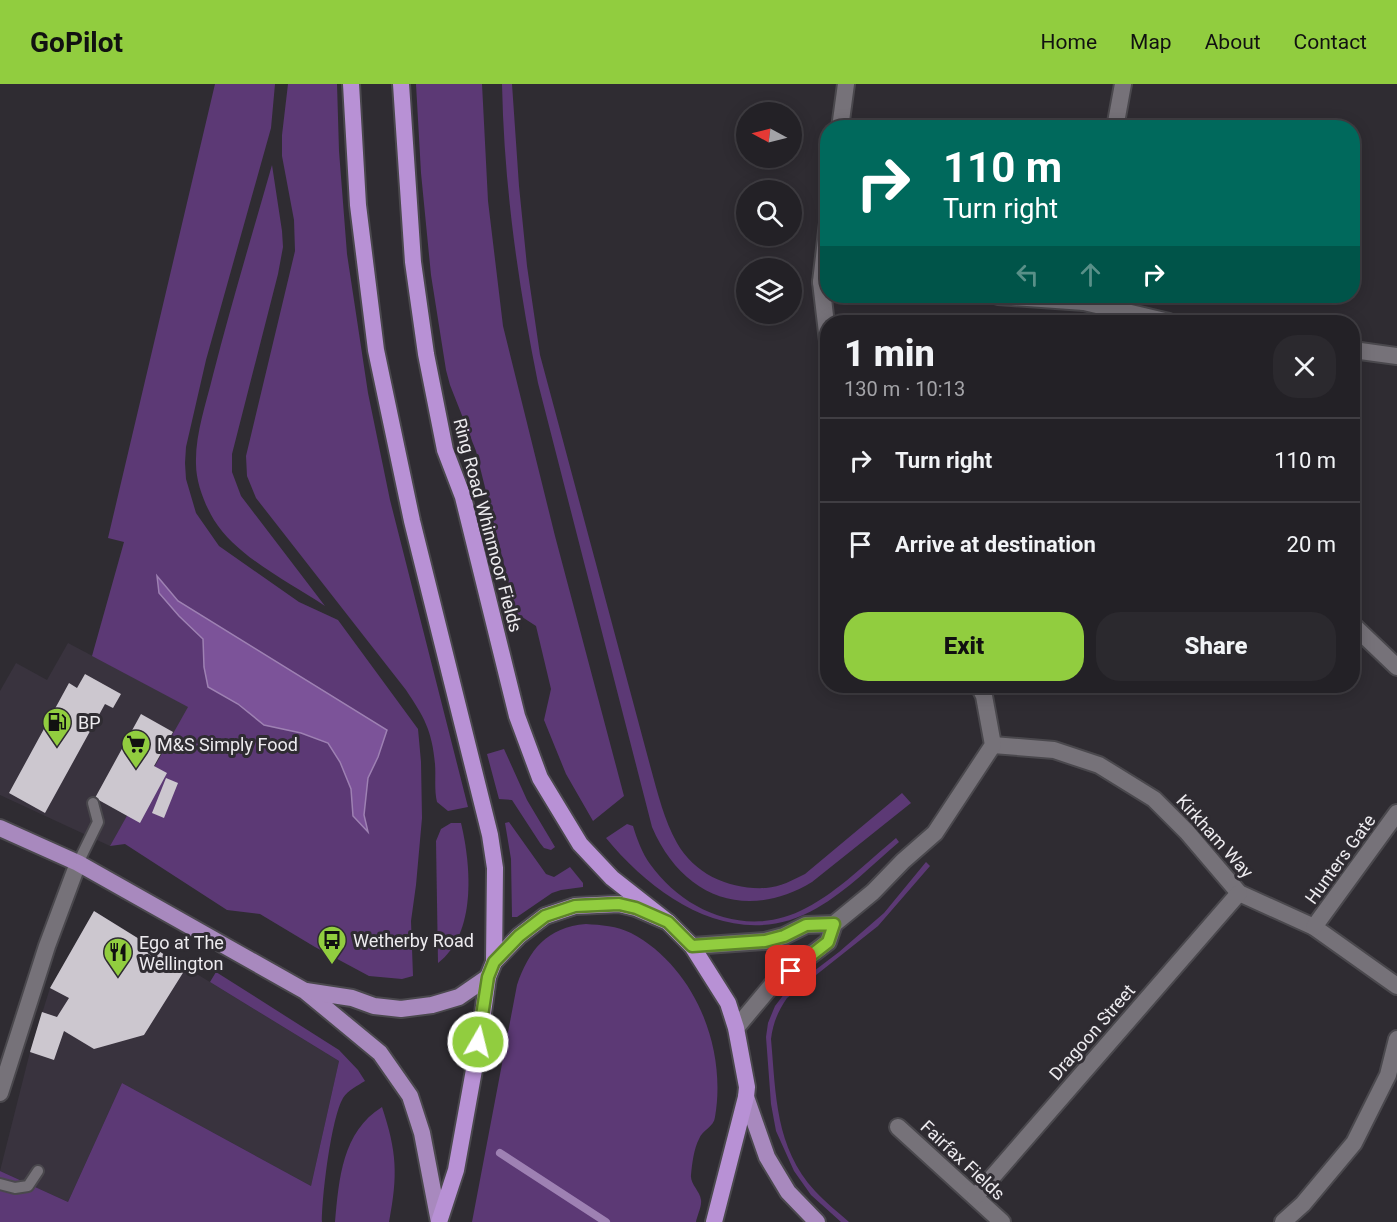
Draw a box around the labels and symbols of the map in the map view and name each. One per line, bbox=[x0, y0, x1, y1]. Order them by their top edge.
north arrow bbox=[736, 102, 802, 168]
street label: Ring Road Whinmoor Fields bbox=[449, 416, 527, 634]
fuel station icon: BP bbox=[41, 706, 73, 748]
place label: BP bbox=[78, 712, 101, 733]
supermarket icon: M&S Simply Food bbox=[120, 728, 152, 770]
place label: M&S Simply Food bbox=[157, 734, 298, 755]
street label: Kirkham Way bbox=[1172, 790, 1258, 882]
street label: Hunters Gate bbox=[1301, 810, 1379, 908]
bus stop icon: Wetherby Road bbox=[316, 924, 348, 966]
place label: Wetherby Road bbox=[353, 930, 474, 951]
place label: Ego at The Wellington bbox=[139, 932, 224, 974]
restaurant icon: Ego at The Wellington bbox=[102, 936, 134, 978]
pin bbox=[765, 945, 816, 996]
street label: Dragoon Street bbox=[1045, 980, 1139, 1084]
position arrow bbox=[446, 1010, 510, 1074]
street label: Fairfax Fields bbox=[917, 1116, 1009, 1204]

